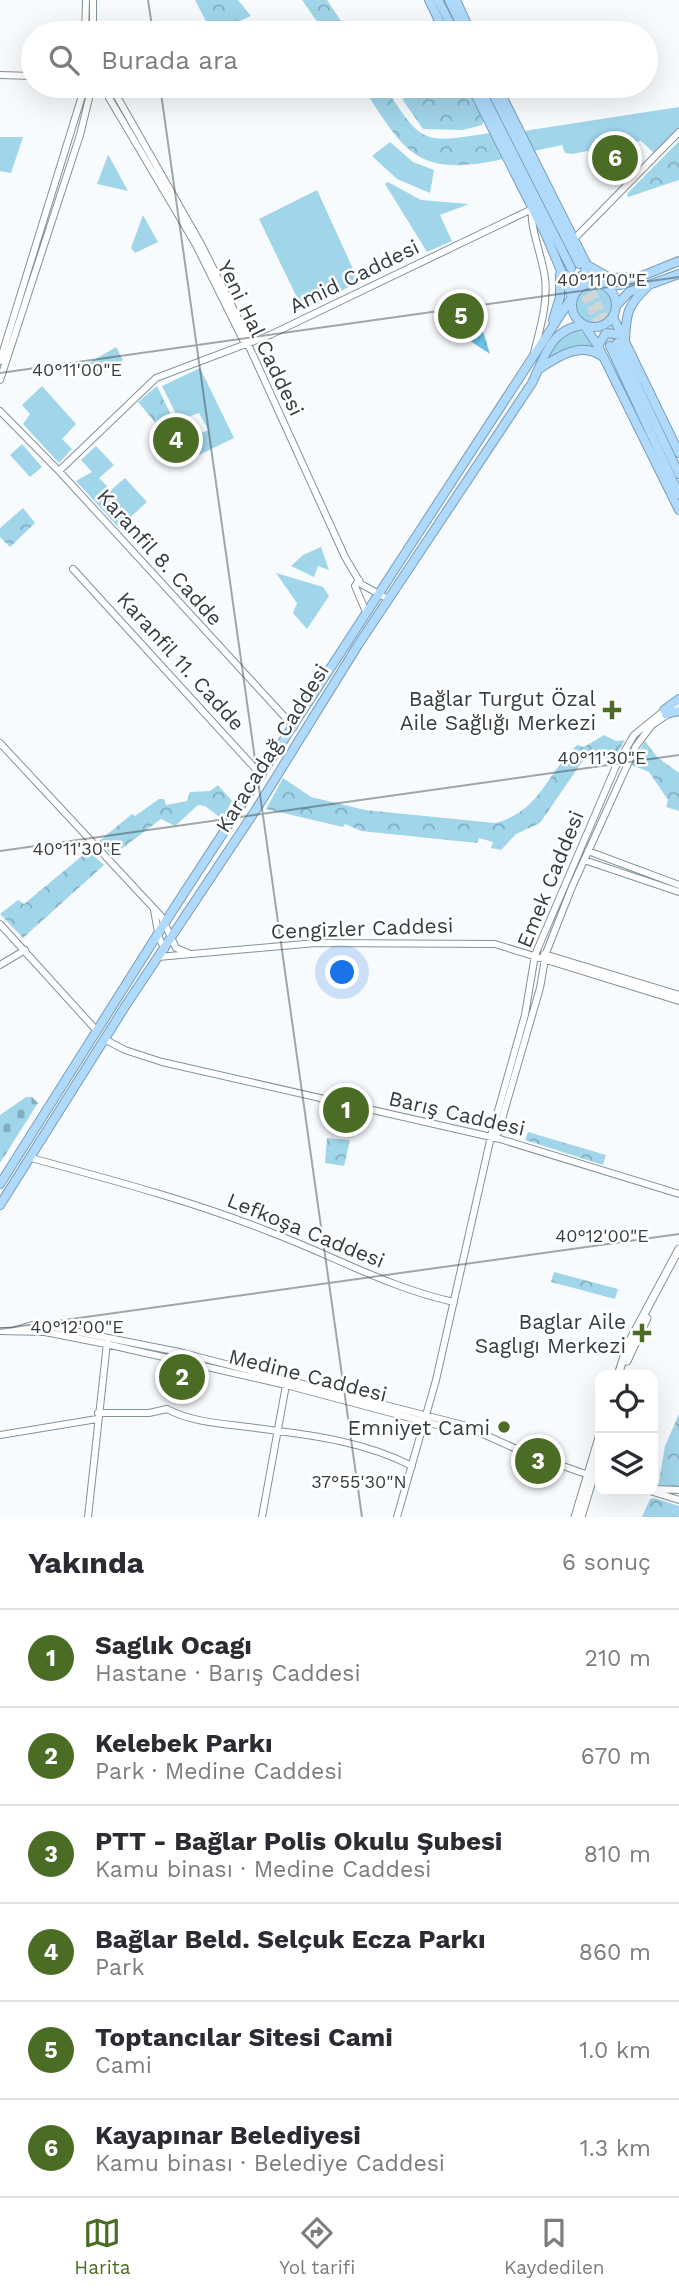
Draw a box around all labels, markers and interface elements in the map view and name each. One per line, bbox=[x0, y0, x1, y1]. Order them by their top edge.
search box bbox=[21, 21, 658, 98]
icon: search bbox=[45, 41, 83, 79]
text: Burada ara bbox=[101, 45, 238, 75]
pin: 6 bbox=[592, 132, 638, 184]
street label: Amid Caddesi bbox=[285, 234, 423, 318]
street label: Yeni Hal Caddesi bbox=[213, 256, 309, 420]
text: 40°11'00"E bbox=[557, 269, 647, 290]
pin: 5 bbox=[438, 290, 484, 342]
text: 40°11'00"E bbox=[32, 359, 122, 380]
pin: 4 bbox=[153, 414, 199, 466]
street label: Karanfil 8. Cadde bbox=[92, 483, 228, 631]
street label: Karanfil 11. Cadde bbox=[112, 586, 250, 736]
street label: Karacadağ Caddesi bbox=[210, 659, 334, 837]
place label: Bağlar Turgut Özal Aile Sağlığı Merkezi bbox=[400, 686, 597, 735]
marker: Bağlar Turgut Özal Aile Sağlığı Merkezi bbox=[602, 700, 622, 720]
text: 40°11'30"E bbox=[557, 747, 647, 768]
street label: Emek Caddesi bbox=[511, 807, 589, 951]
text: 40°11'30"E bbox=[32, 838, 122, 859]
street label: Cengizler Caddesi bbox=[270, 912, 454, 944]
your location bbox=[325, 955, 359, 989]
pin: 1 bbox=[323, 1084, 369, 1136]
street label: Barış Caddesi bbox=[386, 1085, 528, 1141]
street label: Lefkoşa Caddesi bbox=[224, 1187, 388, 1273]
text: 40°12'00"E bbox=[555, 1225, 649, 1246]
place label: Baglar Aile Saglıgı Merkezi bbox=[475, 1309, 626, 1358]
text: 40°12'00"E bbox=[30, 1316, 124, 1337]
marker: Baglar Aile Saglıgı Merkezi bbox=[632, 1323, 652, 1343]
street label: Medine Caddesi bbox=[226, 1343, 390, 1407]
pin: 2 bbox=[159, 1351, 205, 1403]
map controls bbox=[595, 1370, 658, 1496]
button: locate bbox=[595, 1370, 658, 1433]
place label: Emniyet Cami bbox=[348, 1415, 490, 1440]
marker: Emniyet Cami bbox=[496, 1419, 512, 1435]
button: layers bbox=[595, 1433, 658, 1496]
pin: 3 bbox=[515, 1435, 561, 1487]
text: 37°55'30"N bbox=[311, 1471, 407, 1492]
text: Yakında bbox=[28, 1545, 144, 1580]
text: 6 sonuç bbox=[562, 1549, 651, 1576]
text: Saglık Ocagı bbox=[95, 1630, 252, 1660]
text: 1 bbox=[46, 1645, 56, 1672]
text: 210 m bbox=[585, 1645, 651, 1672]
text: Hastane · Barış Caddesi bbox=[95, 1660, 361, 1687]
text: Kelebek Parkı bbox=[95, 1728, 273, 1758]
text: 2 bbox=[44, 1743, 58, 1770]
text: 670 m bbox=[581, 1743, 651, 1770]
text: Park · Medine Caddesi bbox=[95, 1758, 343, 1785]
text: PTT - Bağlar Polis Okulu Şubesi bbox=[95, 1826, 502, 1856]
text: 3 bbox=[44, 1841, 58, 1868]
text: 810 m bbox=[584, 1841, 651, 1868]
text: Kamu binası · Medine Caddesi bbox=[95, 1856, 431, 1883]
text: Bağlar Beld. Selçuk Ecza Parkı bbox=[95, 1924, 485, 1954]
text: 4 bbox=[44, 1939, 58, 1966]
text: 860 m bbox=[579, 1939, 651, 1966]
text: Park bbox=[95, 1954, 144, 1981]
text: Toptancılar Sitesi Cami bbox=[95, 2022, 393, 2052]
text: 5 bbox=[44, 2037, 58, 2064]
text: 1.0 km bbox=[579, 2037, 651, 2064]
text: Cami bbox=[95, 2052, 152, 2079]
text: Kayapınar Belediyesi bbox=[95, 2120, 361, 2150]
text: 6 bbox=[44, 2135, 58, 2162]
text: 1.3 km bbox=[580, 2135, 651, 2162]
text: Kamu binası · Belediye Caddesi bbox=[95, 2150, 445, 2177]
tab: Harita bbox=[74, 2214, 130, 2279]
tab: Yol tarifi bbox=[279, 2214, 355, 2279]
tab: Kaydedilen bbox=[504, 2214, 605, 2279]

